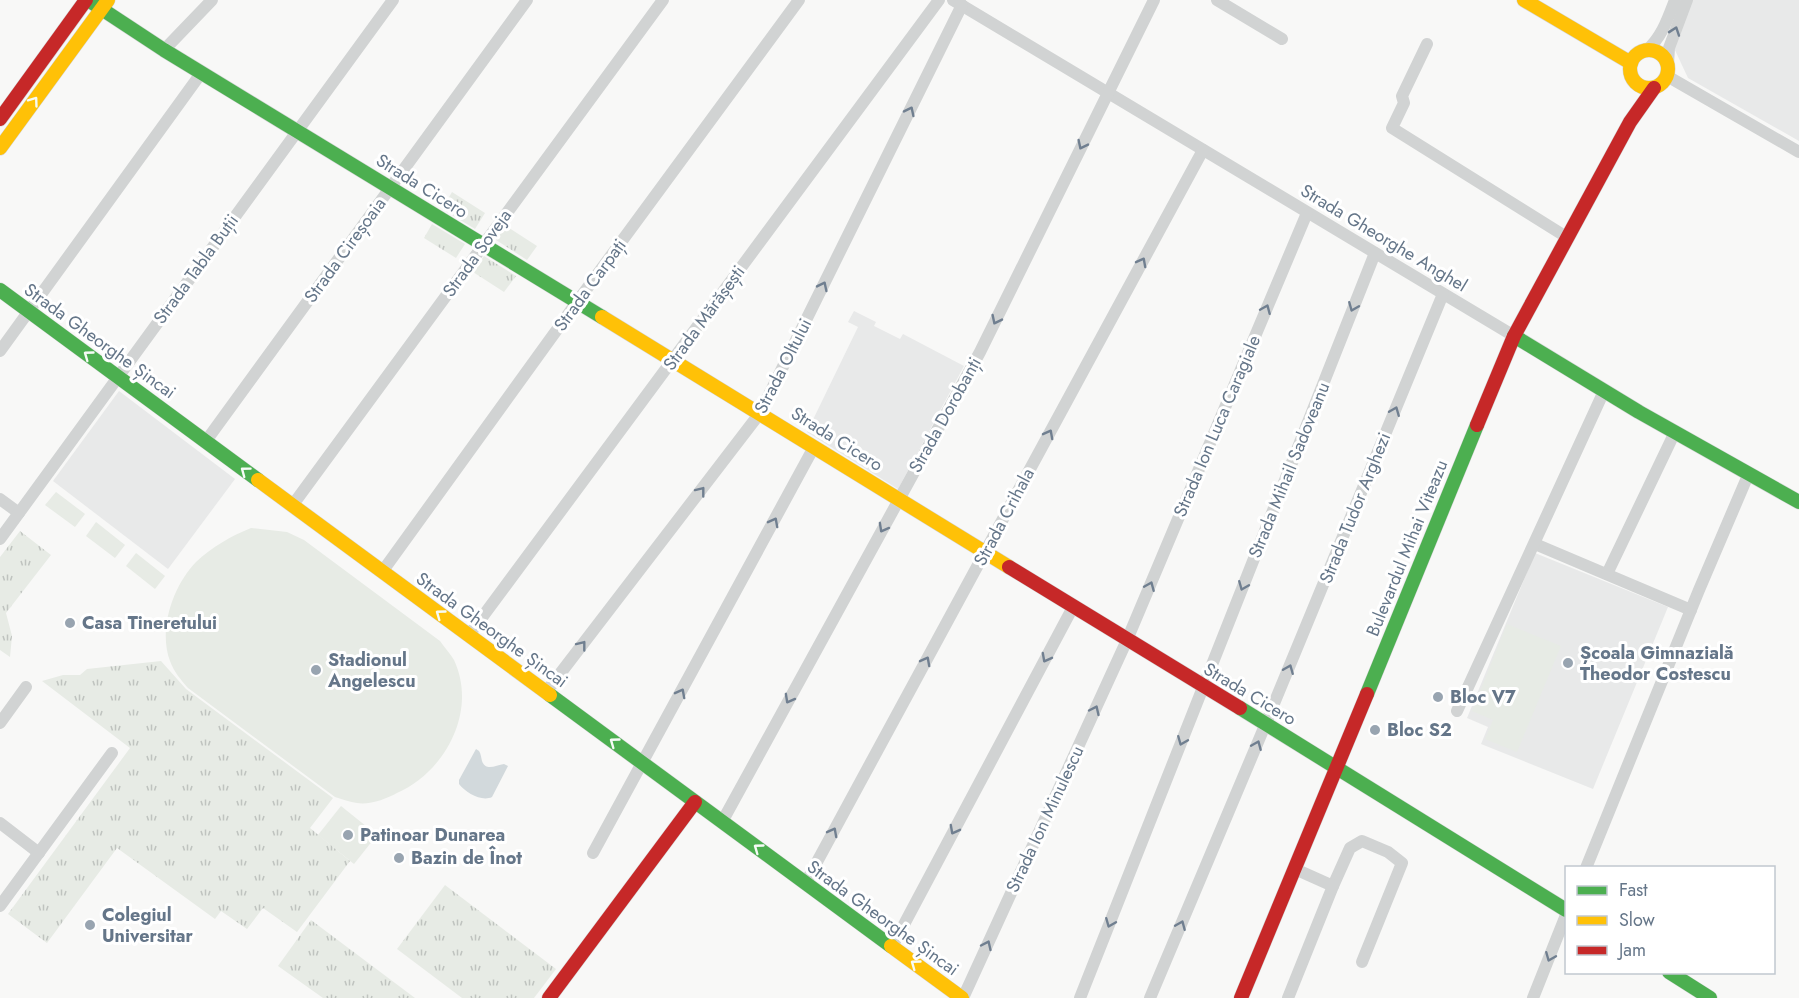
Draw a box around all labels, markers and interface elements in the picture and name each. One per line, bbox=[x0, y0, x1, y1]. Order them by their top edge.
one-way arrow bbox=[1667, 26, 1680, 37]
one-way arrow bbox=[27, 97, 38, 108]
one-way arrow bbox=[902, 106, 914, 117]
one-way arrow bbox=[1077, 138, 1089, 149]
street label: Strada Cicero bbox=[371, 147, 473, 225]
street label: Strada Gheorghe Anghel bbox=[1296, 178, 1472, 298]
street label: Strada Cireșoaia bbox=[298, 192, 392, 308]
street label: Strada Soveja bbox=[436, 204, 518, 302]
street label: Strada Tabla Buții bbox=[147, 209, 245, 329]
street label: Strada Carpați bbox=[548, 234, 632, 336]
one-way arrow bbox=[1135, 258, 1146, 269]
street label: Strada Mărășești bbox=[657, 260, 751, 376]
street label: Strada Gheorghe Șincai bbox=[19, 277, 181, 405]
one-way arrow bbox=[816, 281, 828, 292]
one-way arrow bbox=[1348, 302, 1361, 312]
one-way arrow bbox=[1259, 305, 1271, 316]
street label: Strada Oltului bbox=[748, 314, 818, 418]
one-way arrow bbox=[992, 314, 1003, 325]
street label: Strada Ion Luca Caragiale bbox=[1167, 331, 1267, 521]
one-way arrow bbox=[83, 351, 94, 362]
street label: Strada Dorobanți bbox=[902, 352, 988, 478]
street label: Strada Mihail Sadoveanu bbox=[1242, 378, 1336, 562]
street label: Strada Cicero bbox=[786, 400, 888, 478]
one-way arrow bbox=[1388, 406, 1400, 417]
street label: Strada Tudor Arghezi bbox=[1313, 429, 1397, 587]
one-way arrow bbox=[1042, 430, 1053, 440]
street label: Bulevardul Mihai Viteazu bbox=[1360, 456, 1454, 640]
street label: Strada Crihala bbox=[967, 463, 1041, 571]
one-way arrow bbox=[240, 467, 251, 478]
one-way arrow bbox=[693, 487, 704, 498]
one-way arrow bbox=[767, 517, 778, 528]
one-way arrow bbox=[879, 522, 890, 532]
street label: Strada Gheorghe Șincai bbox=[411, 566, 573, 694]
one-way arrow bbox=[1238, 580, 1250, 591]
one-way arrow bbox=[1143, 581, 1155, 592]
place label: Casa Tineretului bbox=[82, 610, 217, 636]
one-way arrow bbox=[436, 610, 447, 621]
marker: Casa Tineretului bbox=[63, 616, 77, 630]
place label: Școala Gimnazială Theodor Costescu bbox=[1580, 640, 1734, 687]
one-way arrow bbox=[574, 641, 585, 652]
place label: Stadionul Angelescu bbox=[327, 647, 416, 694]
one-way arrow bbox=[1042, 652, 1053, 663]
street label: Strada Cicero bbox=[1199, 656, 1301, 732]
marker: Școala Gimnazială Theodor Costescu bbox=[1561, 656, 1575, 670]
one-way arrow bbox=[919, 657, 930, 667]
marker: Stadionul Angelescu bbox=[309, 663, 323, 677]
one-way arrow bbox=[1282, 664, 1294, 675]
place label: Bloc V7 bbox=[1450, 684, 1516, 710]
one-way arrow bbox=[674, 689, 685, 699]
marker: Bloc V7 bbox=[1431, 690, 1445, 704]
one-way arrow bbox=[785, 693, 796, 703]
one-way arrow bbox=[1087, 706, 1099, 717]
place label: Bloc S2 bbox=[1387, 717, 1452, 743]
marker: Bloc S2 bbox=[1368, 723, 1382, 737]
one-way arrow bbox=[1177, 735, 1189, 746]
one-way arrow bbox=[610, 738, 621, 749]
street label: Strada Ion Minulescu bbox=[1000, 741, 1090, 897]
one-way arrow bbox=[1250, 741, 1262, 752]
place label: Patinoar Dunarea bbox=[360, 822, 505, 848]
one-way arrow bbox=[950, 824, 961, 835]
marker: Patinoar Dunarea bbox=[341, 828, 355, 842]
one-way arrow bbox=[826, 828, 837, 838]
place label: Bazin de Înot bbox=[411, 845, 522, 871]
one-way arrow bbox=[753, 845, 764, 856]
marker: Bazin de Înot bbox=[392, 851, 406, 865]
street label: Strada Gheorghe Șincai bbox=[802, 854, 964, 982]
legend bbox=[1565, 866, 1775, 974]
text: Fast bbox=[1619, 877, 1648, 903]
place label: Colegiul Universitar bbox=[102, 902, 193, 949]
text: Slow bbox=[1619, 907, 1656, 933]
one-way arrow bbox=[1105, 916, 1117, 927]
marker: Colegiul Universitar bbox=[83, 918, 97, 932]
one-way arrow bbox=[1174, 920, 1186, 931]
text: Jam bbox=[1617, 937, 1646, 963]
one-way arrow bbox=[980, 940, 992, 951]
one-way arrow bbox=[1545, 950, 1557, 961]
one-way arrow bbox=[911, 960, 922, 971]

